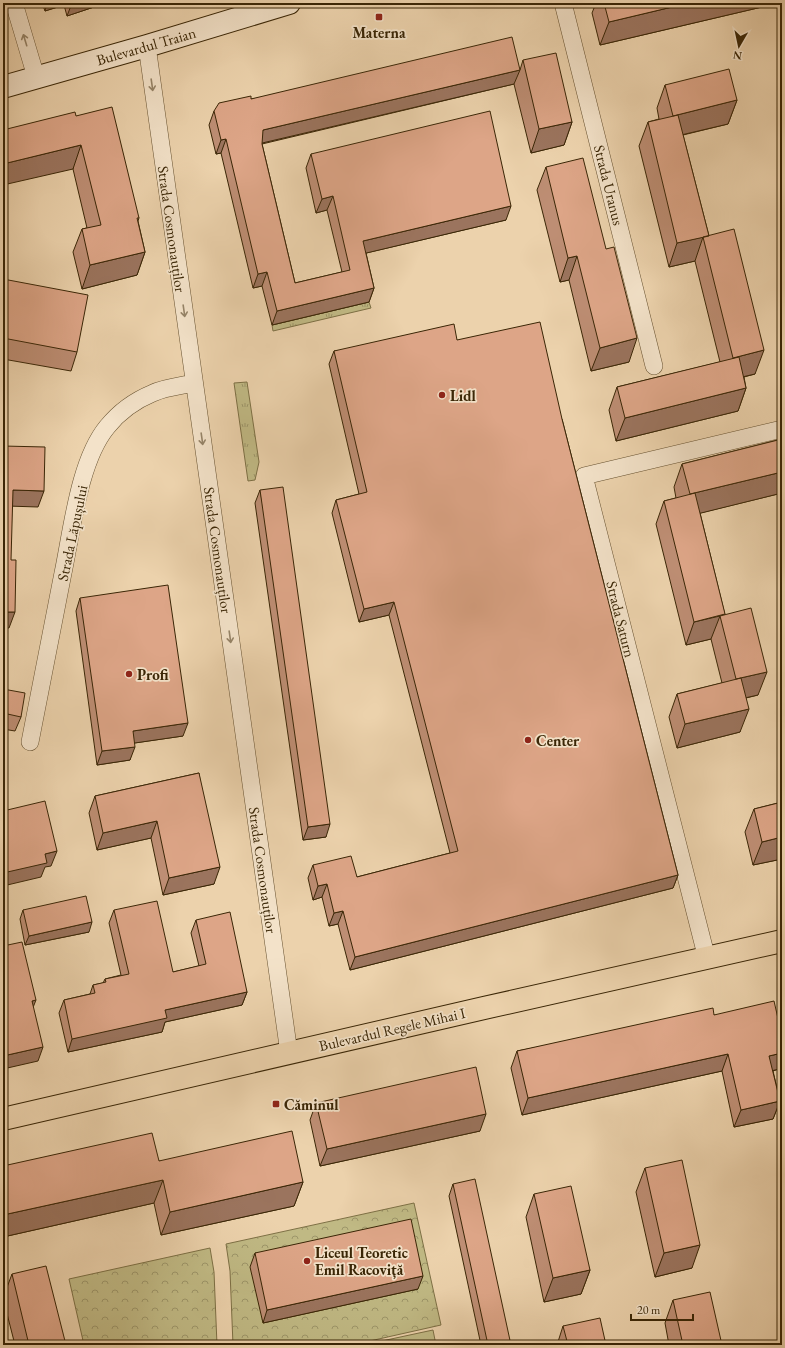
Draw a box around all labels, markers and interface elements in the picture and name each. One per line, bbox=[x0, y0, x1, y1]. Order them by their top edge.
marker: Materna bbox=[374, 12, 384, 22]
street label: Bulevardul Traian bbox=[94, 23, 198, 69]
place label: Materna bbox=[352, 23, 406, 42]
north arrow bbox=[719, 26, 759, 66]
one-way arrow bbox=[21, 34, 28, 47]
text: N bbox=[732, 48, 743, 63]
one-way arrow bbox=[148, 78, 156, 91]
street label: Strada Uranus bbox=[590, 143, 628, 227]
street label: Strada Cosmonauților bbox=[154, 165, 190, 293]
one-way arrow bbox=[180, 304, 188, 317]
place label: Lidl bbox=[450, 386, 477, 405]
marker: Lidl bbox=[437, 390, 447, 400]
one-way arrow bbox=[198, 432, 206, 445]
street label: Strada Lăpușului bbox=[53, 483, 92, 583]
street label: Strada Cosmonauților bbox=[200, 486, 236, 614]
street label: Strada Saturn bbox=[602, 579, 640, 659]
one-way arrow bbox=[226, 630, 234, 643]
place label: Profi bbox=[137, 665, 169, 684]
marker: Profi bbox=[124, 669, 134, 679]
place label: Center bbox=[536, 731, 580, 750]
marker: Center bbox=[523, 735, 533, 745]
street label: Strada Cosmonauților bbox=[245, 806, 281, 934]
street label: Bulevardul Regele Mihai I bbox=[317, 1003, 467, 1055]
place label: Căminul bbox=[284, 1095, 339, 1114]
marker: Căminul bbox=[271, 1099, 281, 1109]
place label: Liceul Teoretic Emil Racoviță bbox=[315, 1243, 408, 1279]
marker: Liceul Teoretic Emil Racoviță bbox=[302, 1256, 312, 1266]
scale bar bbox=[631, 1296, 693, 1322]
text: 20 m bbox=[637, 1302, 661, 1318]

